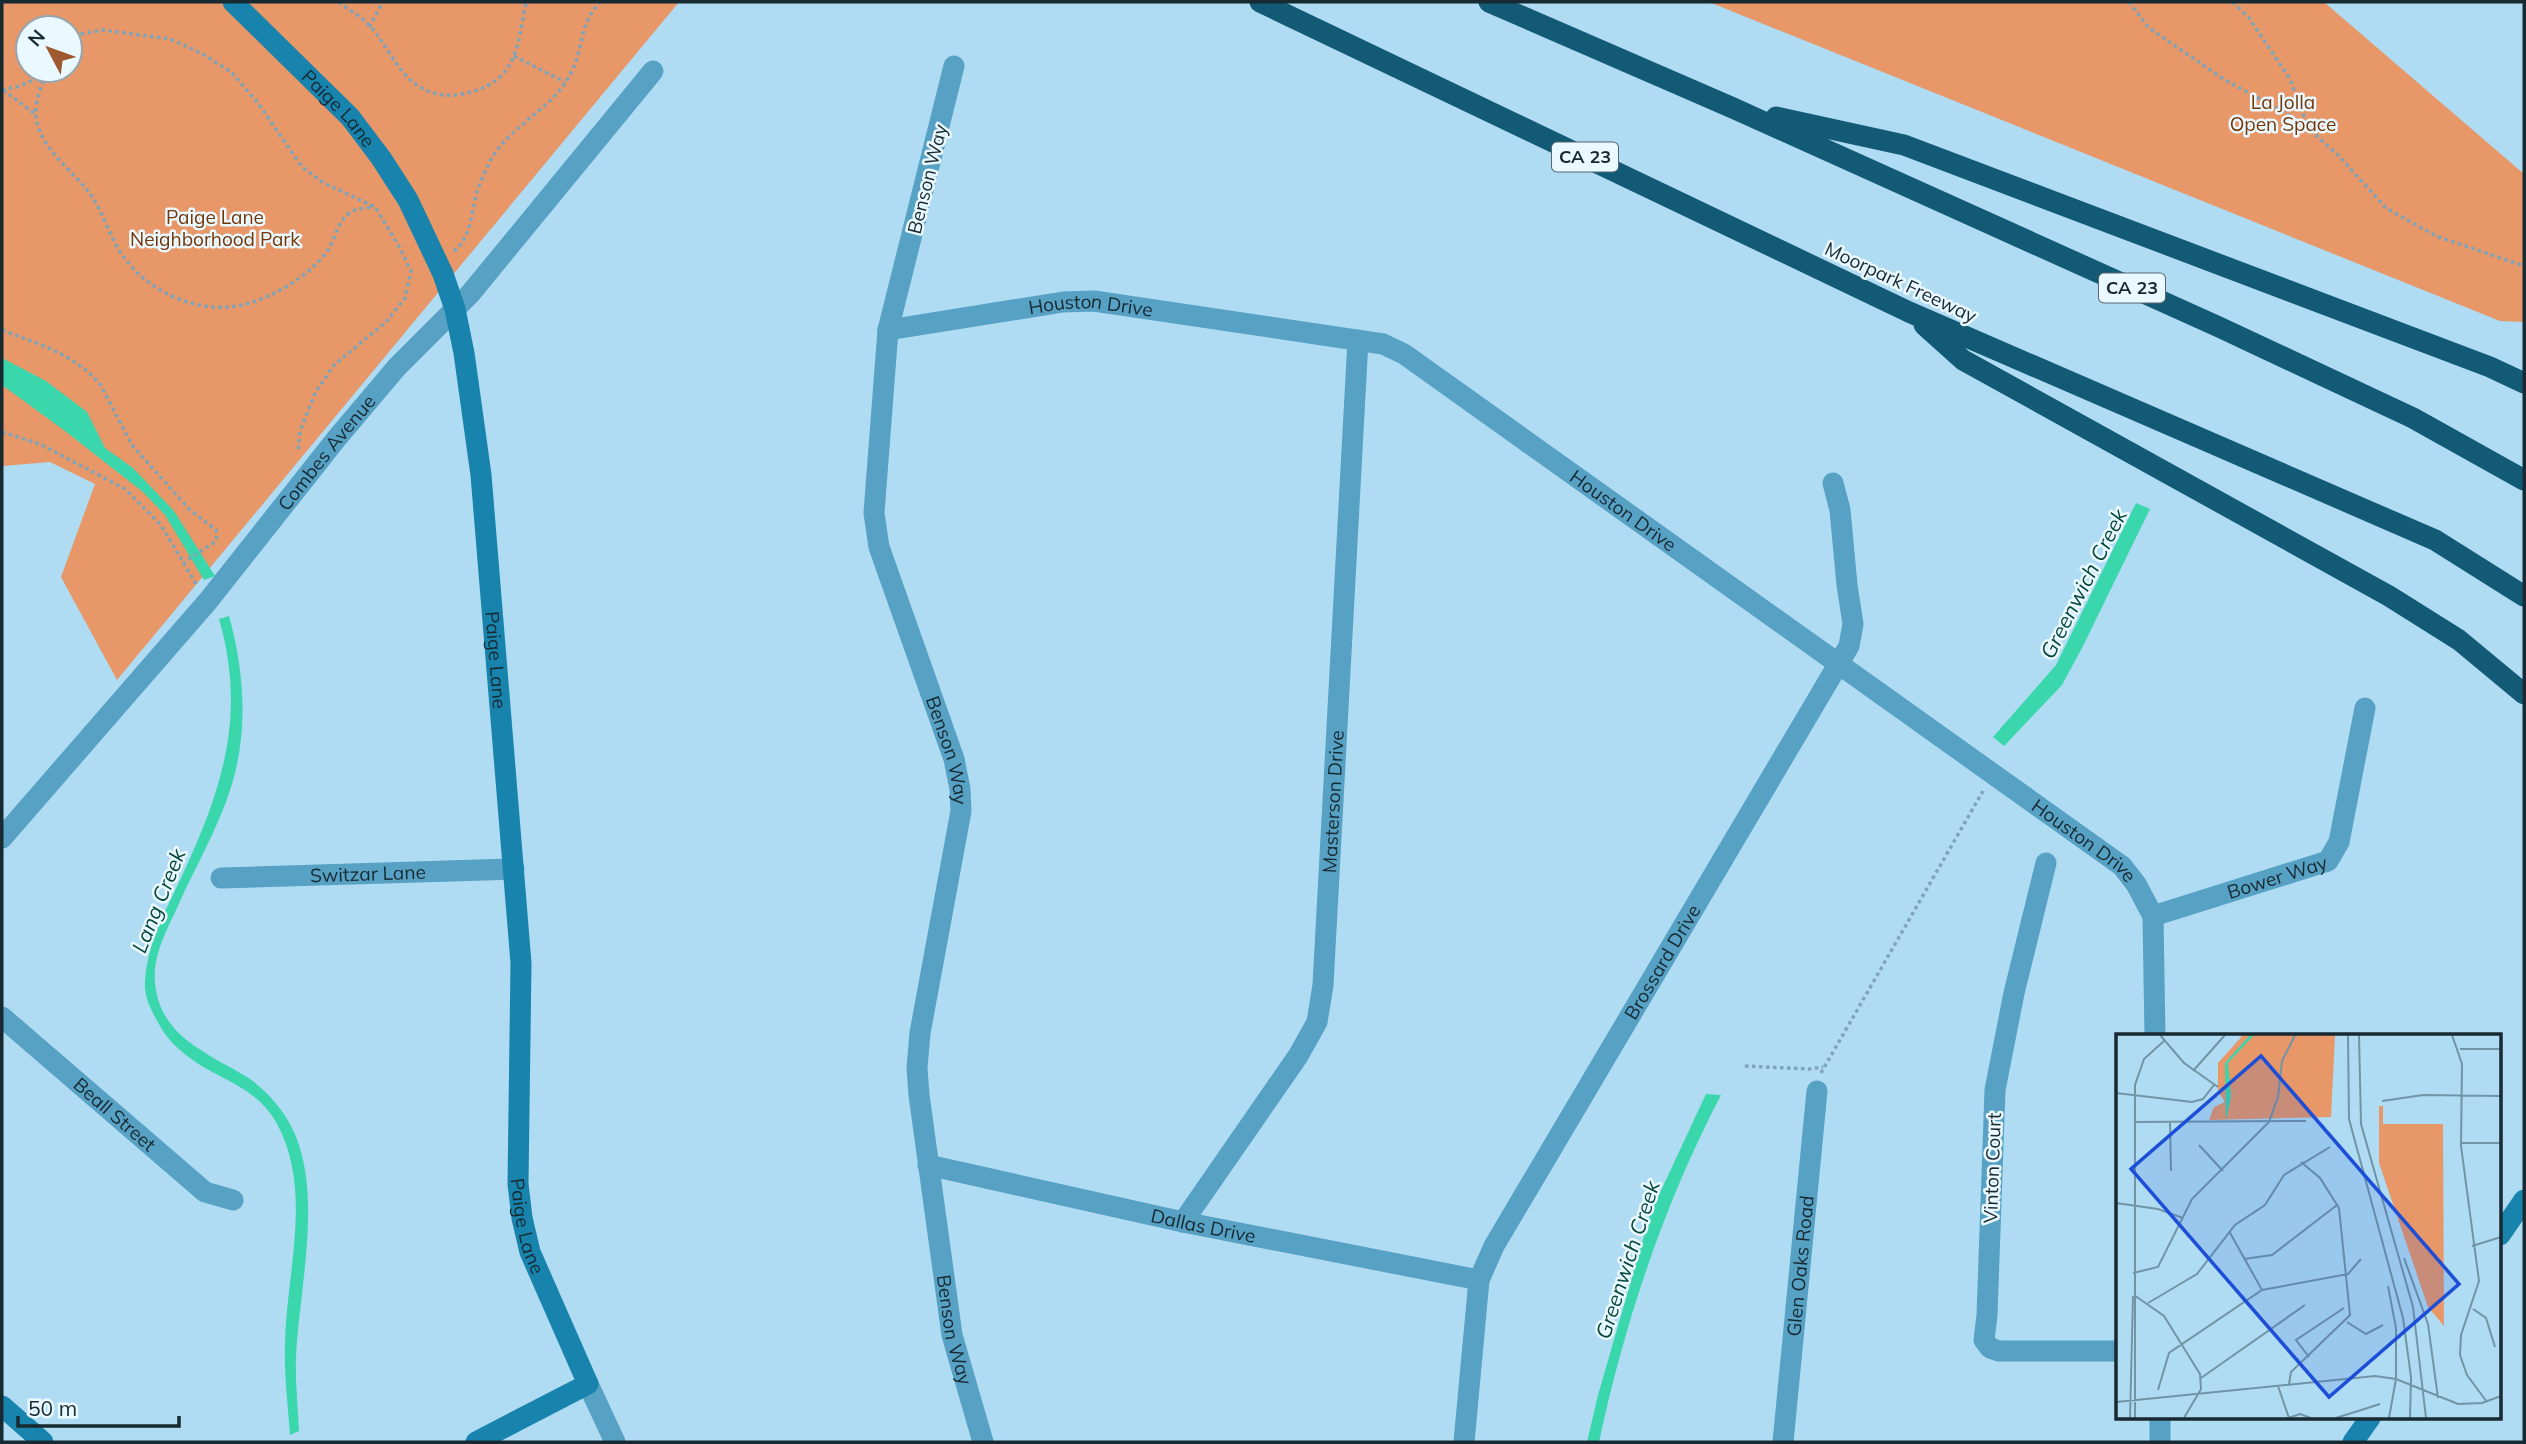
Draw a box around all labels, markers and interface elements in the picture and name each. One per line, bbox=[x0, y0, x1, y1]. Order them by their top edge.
north arrow bbox=[14, 14, 84, 84]
text: N bbox=[22, 25, 50, 51]
street label: Paige Lane bbox=[297, 64, 381, 152]
park label: La Jolla Open Space bbox=[2230, 90, 2336, 136]
street label: Benson Way bbox=[902, 122, 952, 236]
road number: CA 23 bbox=[1552, 142, 1618, 172]
park label: Paige Lane Neighborhood Park bbox=[130, 205, 300, 251]
street label: Moorpark Freeway bbox=[1821, 236, 1981, 328]
road number: CA 23 bbox=[2099, 274, 2165, 302]
street label: Houston Drive bbox=[1027, 289, 1154, 322]
street label: Combes Avenue bbox=[272, 390, 381, 515]
street label: Houston Drive bbox=[1565, 464, 1681, 556]
water label: Greenwich Creek bbox=[2034, 503, 2133, 663]
street label: Paige Lane bbox=[480, 610, 512, 710]
street label: Benson Way bbox=[921, 693, 973, 805]
street label: Masterson Drive bbox=[1317, 730, 1349, 874]
street label: Houston Drive bbox=[2027, 793, 2142, 887]
water label: Lang Creek bbox=[125, 844, 191, 956]
street label: Bower Way bbox=[2224, 850, 2330, 904]
street label: Switzar Lane bbox=[310, 860, 426, 887]
street label: Brossard Drive bbox=[1619, 900, 1706, 1024]
inset map bbox=[2116, 1034, 2502, 1420]
street label: Beall Street bbox=[69, 1072, 161, 1157]
street label: Vinton Court bbox=[1978, 1112, 2006, 1224]
water label: Greenwich Creek bbox=[1589, 1176, 1665, 1342]
street label: Paige Lane bbox=[505, 1177, 550, 1278]
street label: Glen Oaks Road bbox=[1781, 1194, 1819, 1337]
street label: Dallas Drive bbox=[1149, 1203, 1258, 1248]
street label: Benson Way bbox=[932, 1273, 978, 1388]
scale bar bbox=[18, 1384, 178, 1428]
text: 50 m bbox=[28, 1395, 77, 1421]

